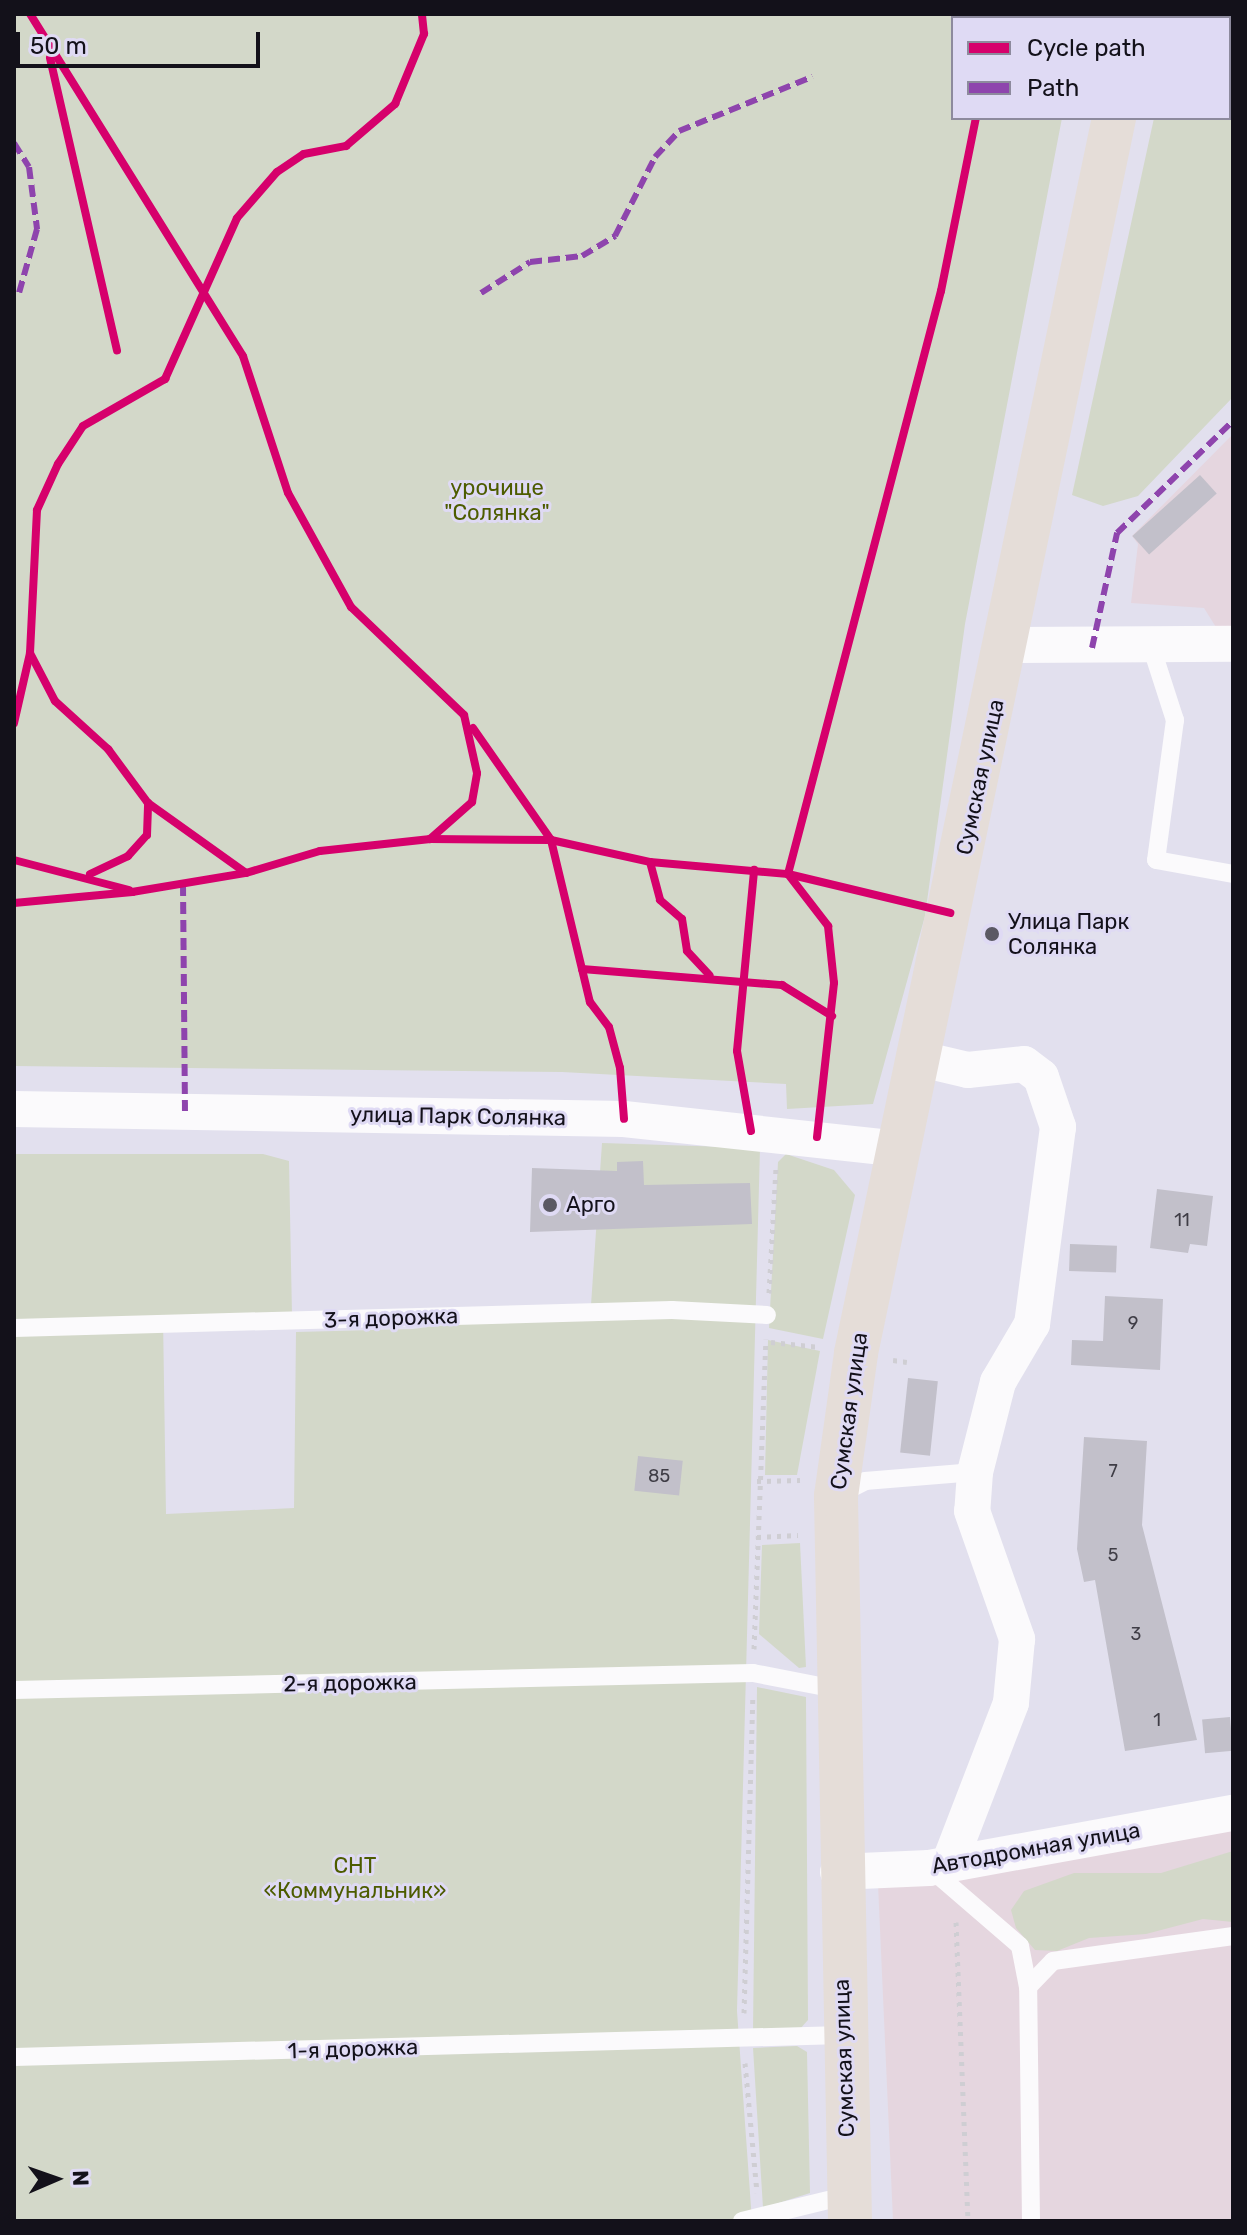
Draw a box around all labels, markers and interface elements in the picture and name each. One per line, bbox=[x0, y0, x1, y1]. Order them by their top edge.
scale bar bbox=[20, 16, 264, 66]
legend bbox=[951, 16, 1231, 120]
text: 50 m bbox=[30, 32, 87, 60]
text: Cycle path bbox=[1027, 34, 1146, 62]
text: Path bbox=[1027, 74, 1079, 102]
park label: урочище "Солянка" bbox=[444, 474, 550, 526]
street label: Сумская улица bbox=[951, 697, 1009, 857]
place label: Улица Парк Солянка bbox=[1008, 908, 1129, 960]
marker: Улица Парк Солянка bbox=[983, 925, 1001, 943]
street label: улица Парк Солянка bbox=[350, 1101, 566, 1131]
place label: Арго bbox=[566, 1192, 616, 1218]
marker: Арго bbox=[541, 1196, 559, 1214]
house number: 11 bbox=[1174, 1209, 1190, 1231]
street label: 3-я дорожка bbox=[323, 1302, 459, 1334]
house number: 9 bbox=[1128, 1312, 1138, 1334]
street label: Сумская улица bbox=[825, 1331, 873, 1491]
house number: 7 bbox=[1108, 1460, 1118, 1482]
house number: 85 bbox=[648, 1465, 670, 1487]
house number: 5 bbox=[1108, 1544, 1118, 1566]
house number: 3 bbox=[1131, 1623, 1141, 1645]
street label: 2-я дорожка bbox=[283, 1669, 417, 1697]
house number: 1 bbox=[1153, 1709, 1161, 1731]
street label: Автодромная улица bbox=[930, 1817, 1142, 1879]
park label: СНТ «Коммунальник» bbox=[264, 1852, 446, 1904]
street label: Сумская улица bbox=[828, 1978, 860, 2138]
street label: 1-я дорожка bbox=[287, 2034, 419, 2064]
north arrow bbox=[16, 2139, 96, 2219]
text: N bbox=[67, 2170, 94, 2187]

